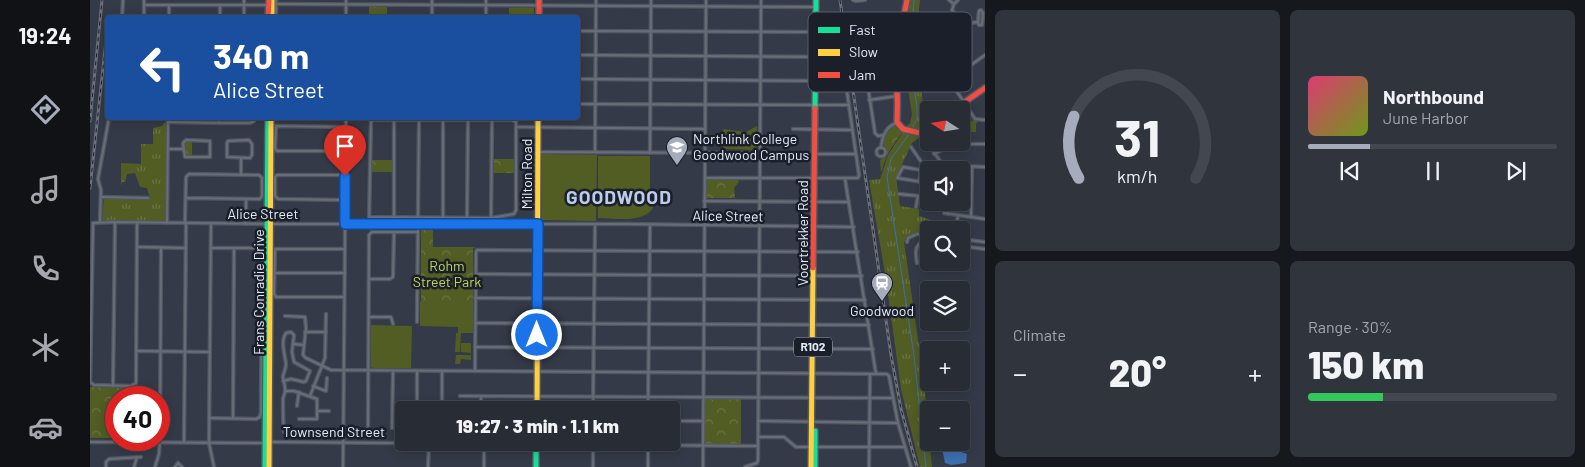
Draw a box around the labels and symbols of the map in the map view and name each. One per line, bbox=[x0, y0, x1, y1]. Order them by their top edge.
legend bbox=[808, 12, 972, 92]
text: Fast bbox=[849, 21, 875, 38]
text: Slow bbox=[849, 43, 878, 60]
text: Jam bbox=[849, 66, 876, 83]
north arrow bbox=[920, 101, 970, 151]
pin bbox=[324, 125, 366, 176]
place label: Northlink College Goodwood Campus bbox=[693, 130, 809, 163]
school or university icon: Northlink College Goodwood Campus bbox=[665, 135, 689, 166]
street label: Milton Road bbox=[518, 139, 535, 209]
street label: Voortrekker Road bbox=[794, 180, 811, 286]
district label: GOODWOOD bbox=[566, 185, 672, 208]
street label: Alice Street bbox=[227, 205, 299, 222]
street label: Alice Street bbox=[692, 206, 764, 225]
street label: Frans Conradie Drive bbox=[250, 229, 267, 355]
park label: Rohm Street Park bbox=[413, 257, 481, 290]
station icon: Goodwood bbox=[870, 271, 894, 302]
place label: Goodwood bbox=[850, 302, 914, 319]
position arrow bbox=[510, 308, 562, 360]
road number: R102 bbox=[794, 338, 832, 357]
speed limit sign: 40 bbox=[105, 386, 170, 451]
street label: Townsend Street bbox=[283, 423, 385, 440]

